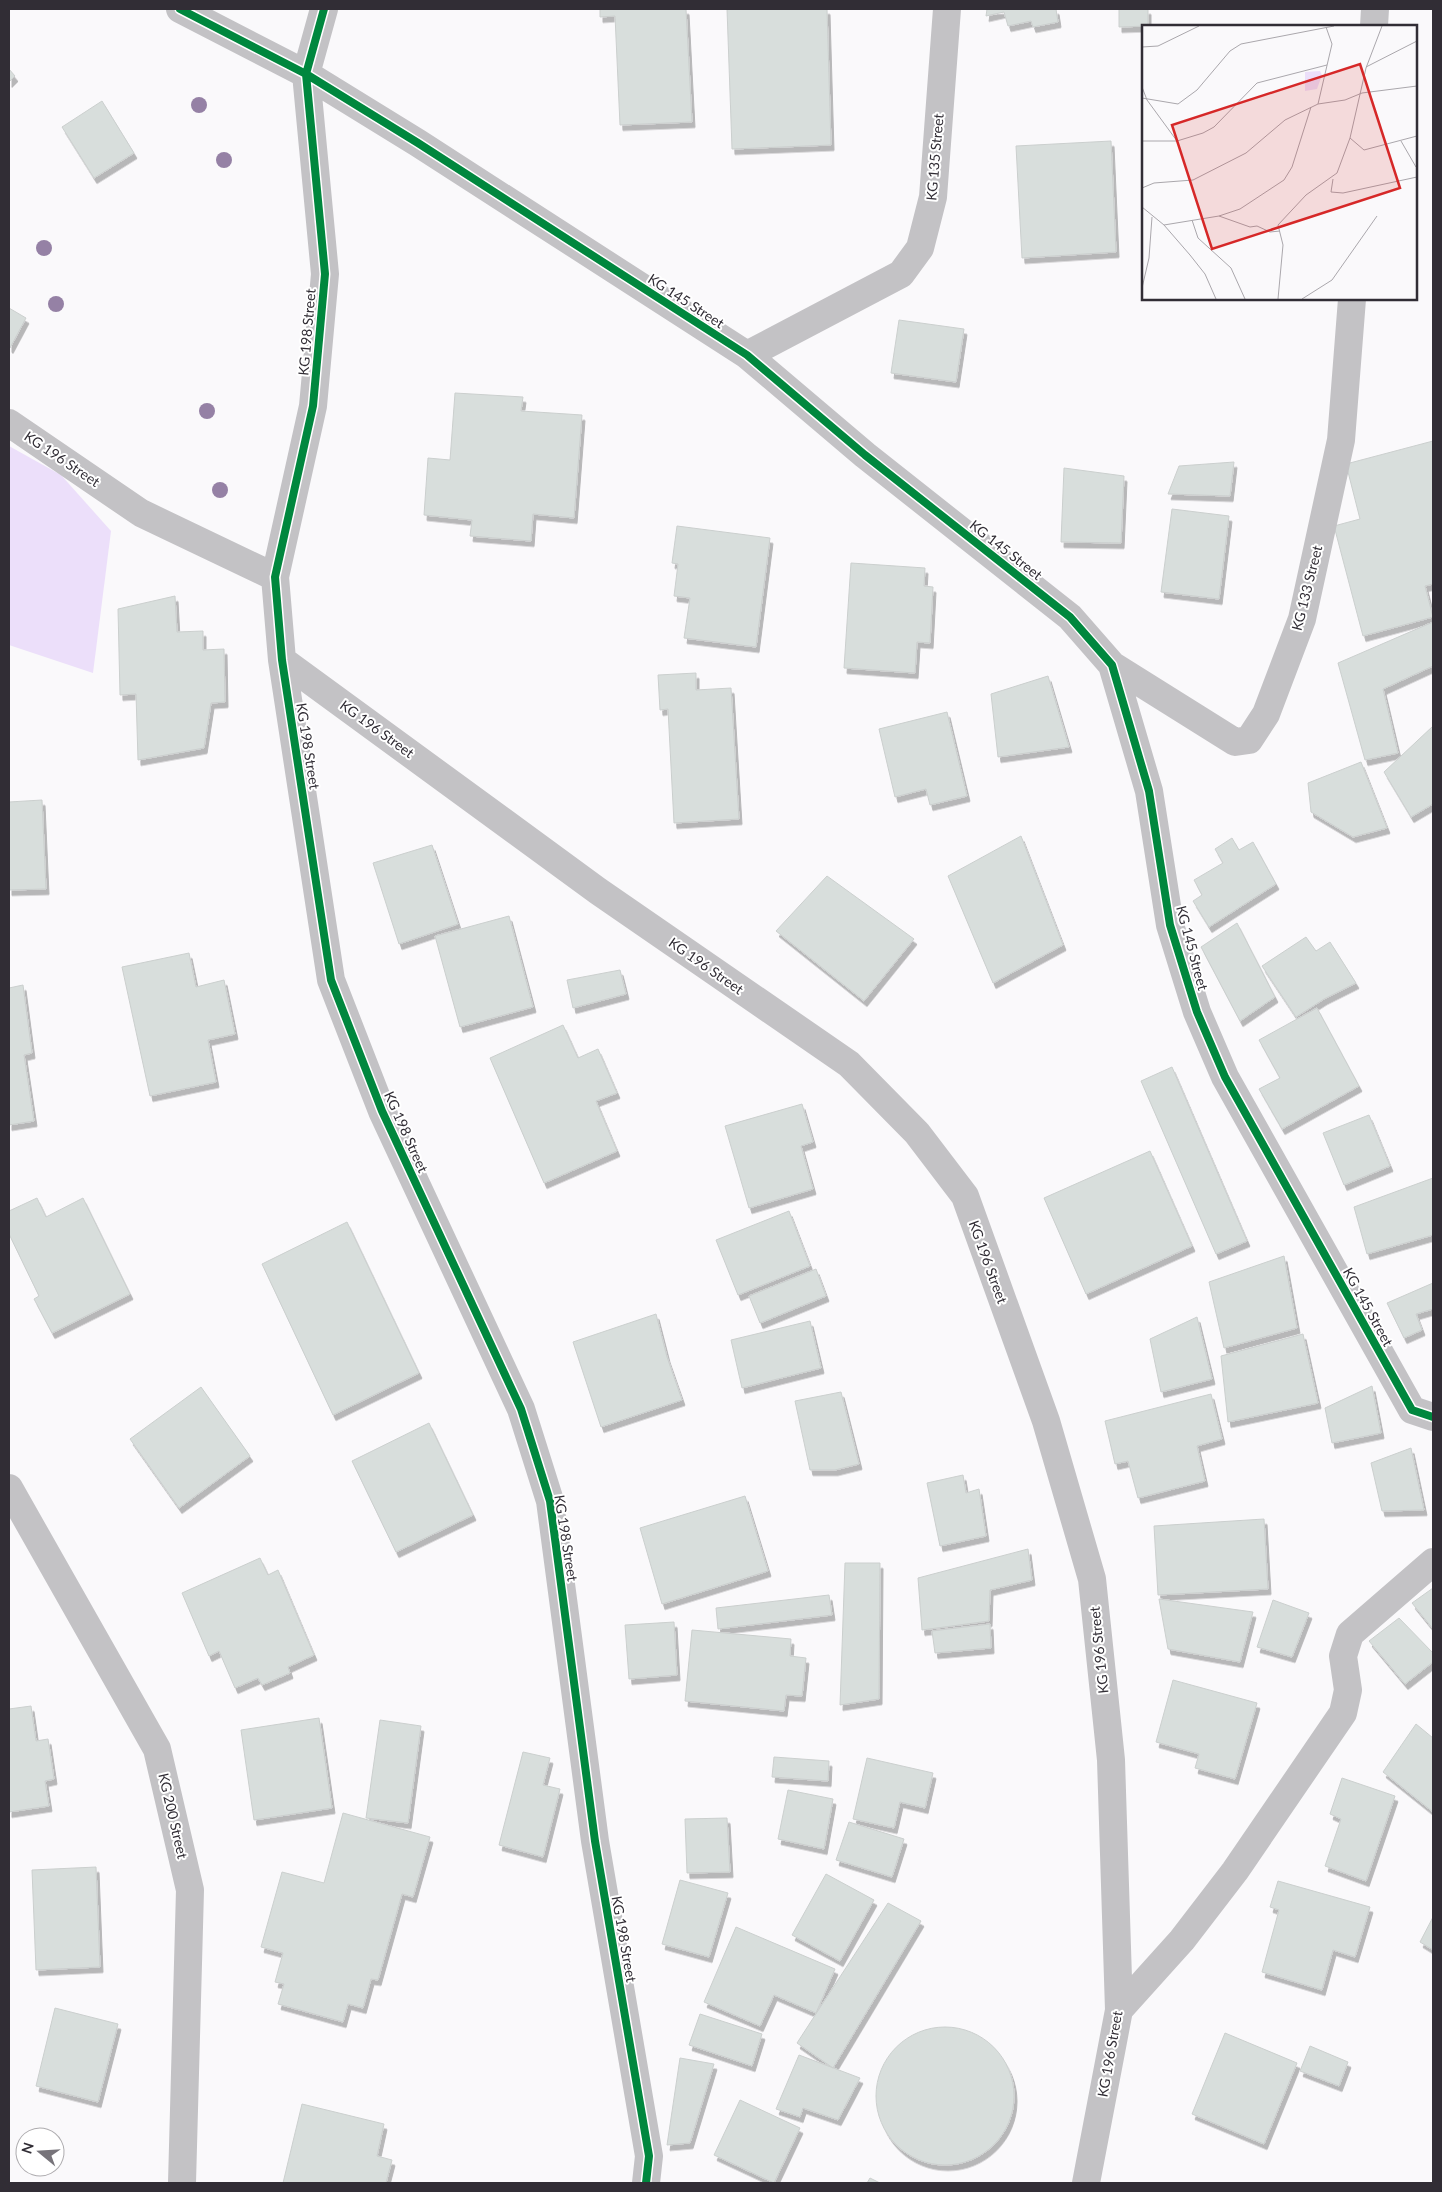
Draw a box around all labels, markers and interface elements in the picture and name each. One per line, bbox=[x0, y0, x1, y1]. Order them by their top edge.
inset map bbox=[1142, 25, 1417, 300]
street label: KG 135 Street bbox=[922, 113, 947, 201]
street label: KG 145 Street bbox=[645, 270, 728, 331]
street label: KG 198 Street bbox=[294, 288, 319, 376]
street label: KG 196 Street bbox=[21, 427, 103, 490]
street label: KG 145 Street bbox=[967, 516, 1046, 583]
street label: KG 133 Street bbox=[1288, 543, 1325, 632]
street label: KG 196 Street bbox=[337, 696, 418, 761]
street label: KG 198 Street bbox=[293, 701, 324, 790]
street label: KG 145 Street bbox=[1173, 904, 1212, 992]
street label: KG 196 Street bbox=[666, 934, 747, 998]
street label: KG 198 Street bbox=[381, 1088, 432, 1175]
street label: KG 196 Street bbox=[966, 1218, 1011, 1306]
street label: KG 145 Street bbox=[1340, 1264, 1397, 1349]
street label: KG 198 Street bbox=[551, 1493, 582, 1582]
street label: KG 196 Street bbox=[1085, 1606, 1112, 1694]
street label: KG 200 Street bbox=[155, 1771, 192, 1860]
street label: KG 198 Street bbox=[609, 1894, 640, 1983]
street label: KG 196 Street bbox=[1094, 2009, 1125, 2098]
north arrow bbox=[15, 2127, 65, 2177]
text: N bbox=[17, 2140, 37, 2156]

